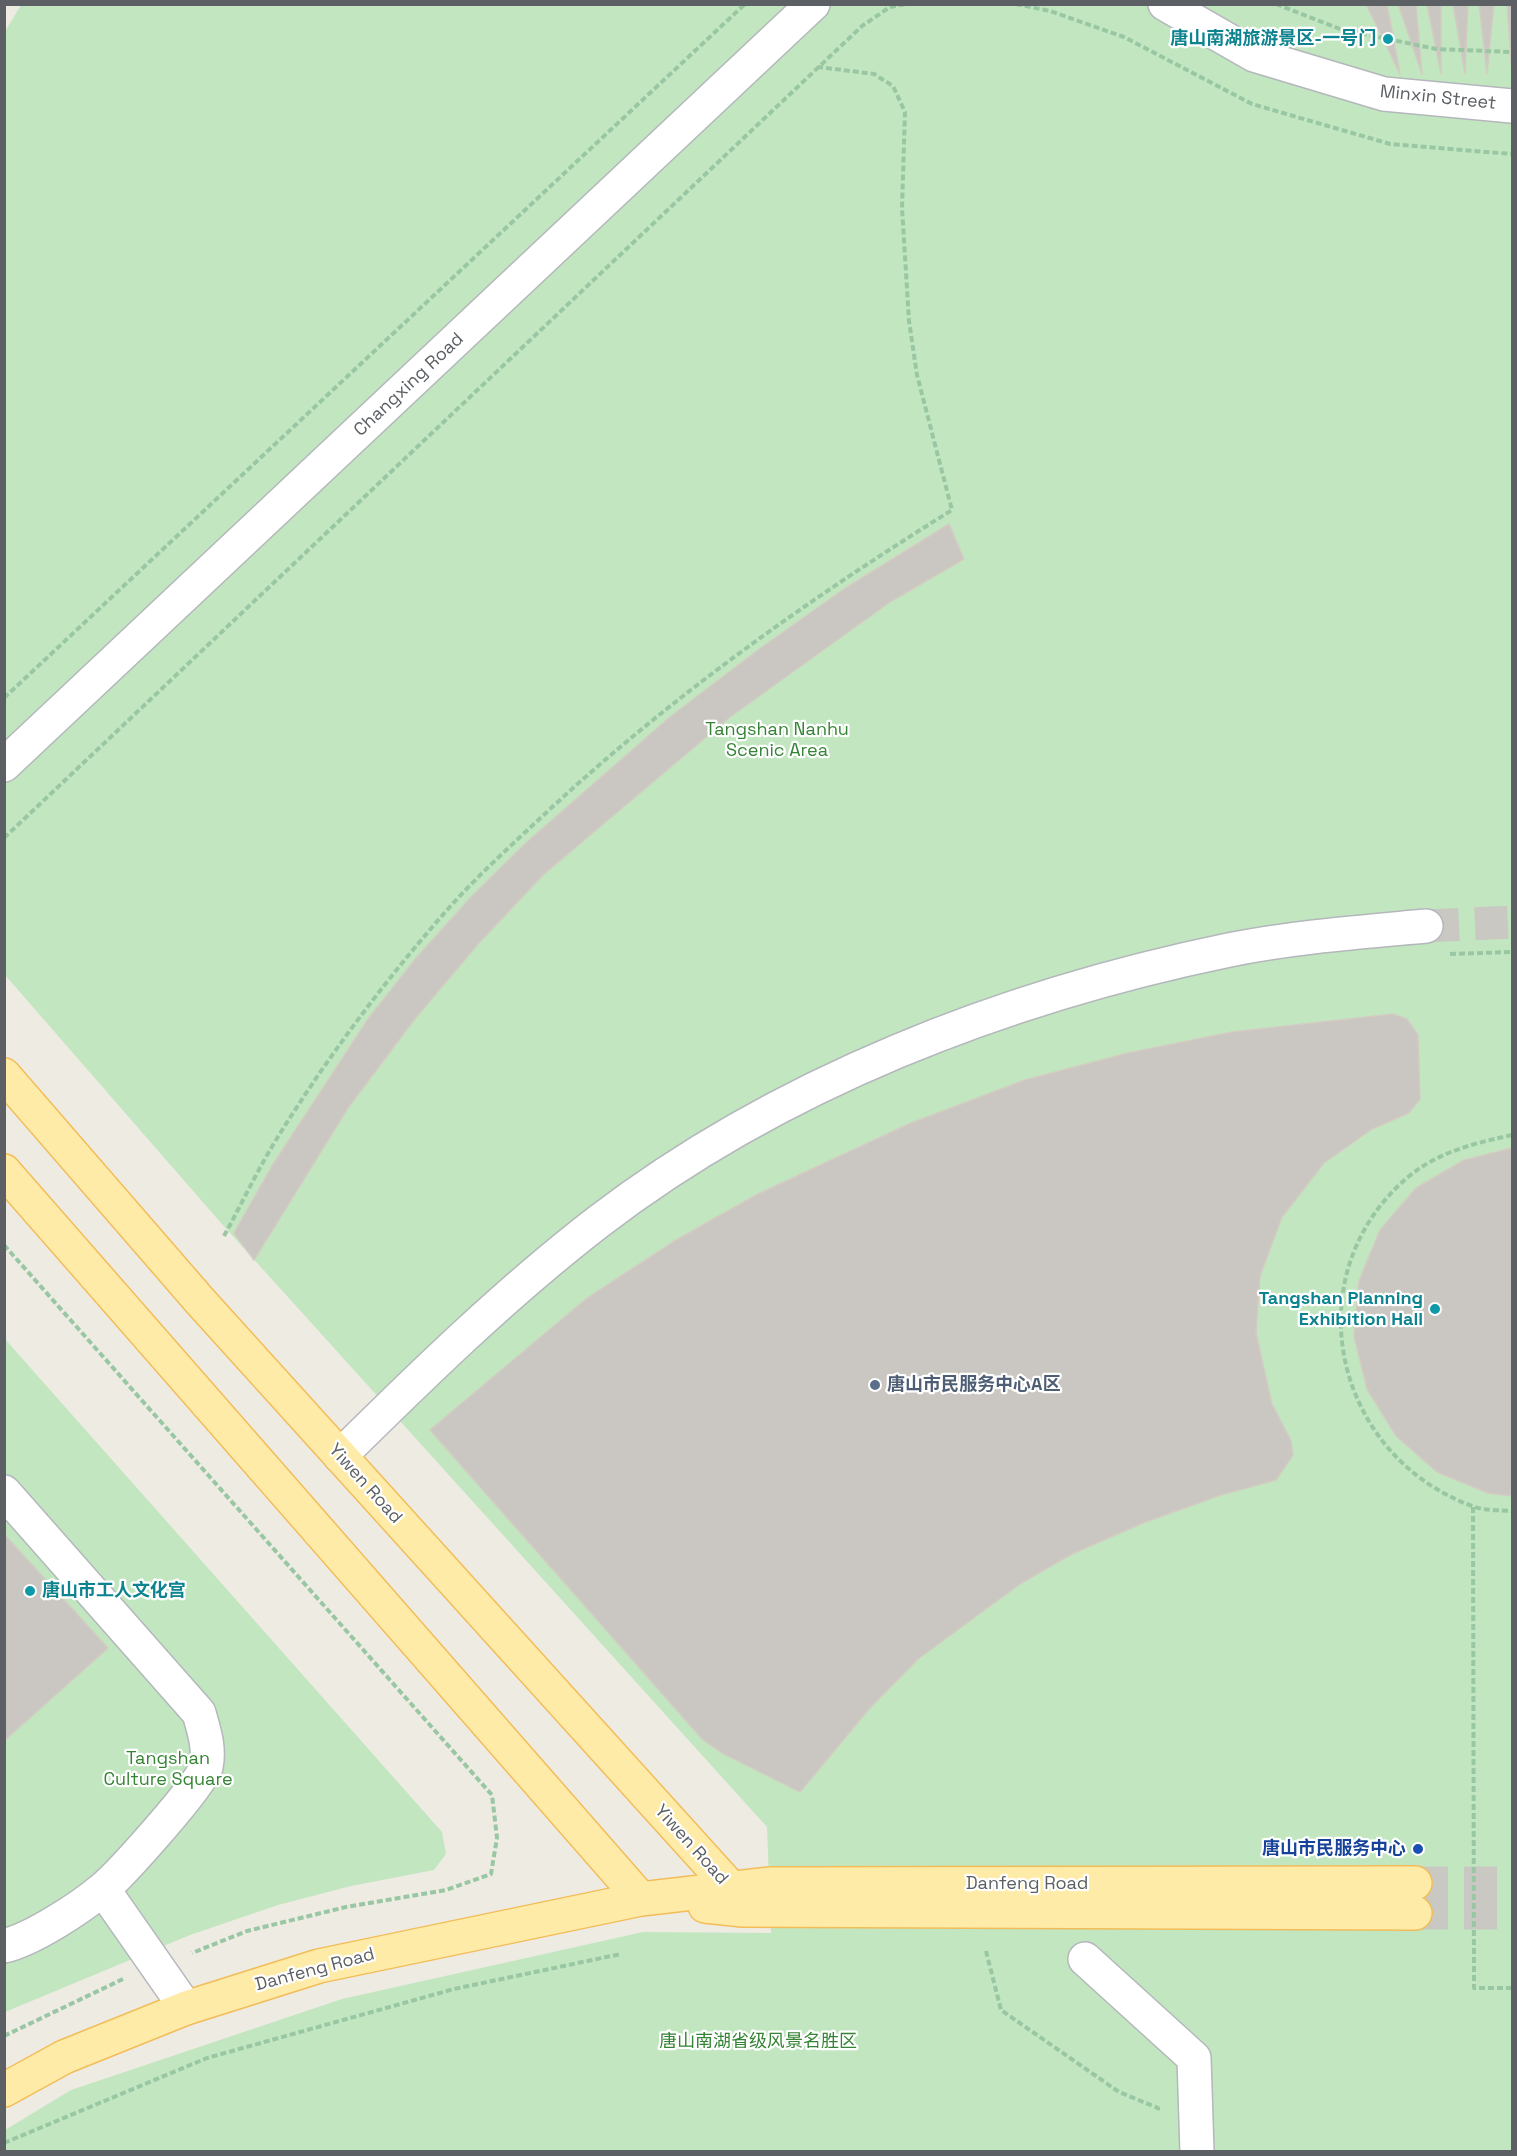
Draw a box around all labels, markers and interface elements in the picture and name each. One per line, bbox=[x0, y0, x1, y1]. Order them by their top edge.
place label: 唐山南湖旅游景区-一号门 bbox=[1170, 28, 1376, 50]
marker: 唐山南湖旅游景区-一号门 bbox=[1381, 32, 1395, 46]
street label: Minxin Street bbox=[1379, 81, 1497, 115]
street label: Changxing Road bbox=[350, 329, 468, 441]
park label: Tangshan Nanhu Scenic Area bbox=[705, 719, 849, 762]
place label: Tangshan Planning Exhibition Hall bbox=[1259, 1288, 1423, 1330]
marker: Tangshan Planning Exhibition Hall bbox=[1428, 1302, 1442, 1316]
place label: 唐山市民服务中心A区 bbox=[887, 1374, 1060, 1396]
marker: 唐山市民服务中心A区 bbox=[868, 1378, 882, 1392]
street label: Yiwen Road bbox=[323, 1440, 407, 1528]
place label: 唐山市工人文化宫 bbox=[42, 1580, 186, 1602]
marker: 唐山市工人文化宫 bbox=[23, 1584, 37, 1598]
park label: Tangshan Culture Square bbox=[103, 1748, 233, 1790]
street label: Yiwen Road bbox=[649, 1801, 733, 1889]
place label: 唐山市民服务中心 bbox=[1262, 1838, 1406, 1860]
marker: 唐山市民服务中心 bbox=[1411, 1842, 1425, 1856]
street label: Danfeng Road bbox=[966, 1873, 1088, 1895]
street label: Danfeng Road bbox=[253, 1944, 377, 1996]
park label: 唐山南湖省级风景名胜区 bbox=[659, 2031, 857, 2053]

